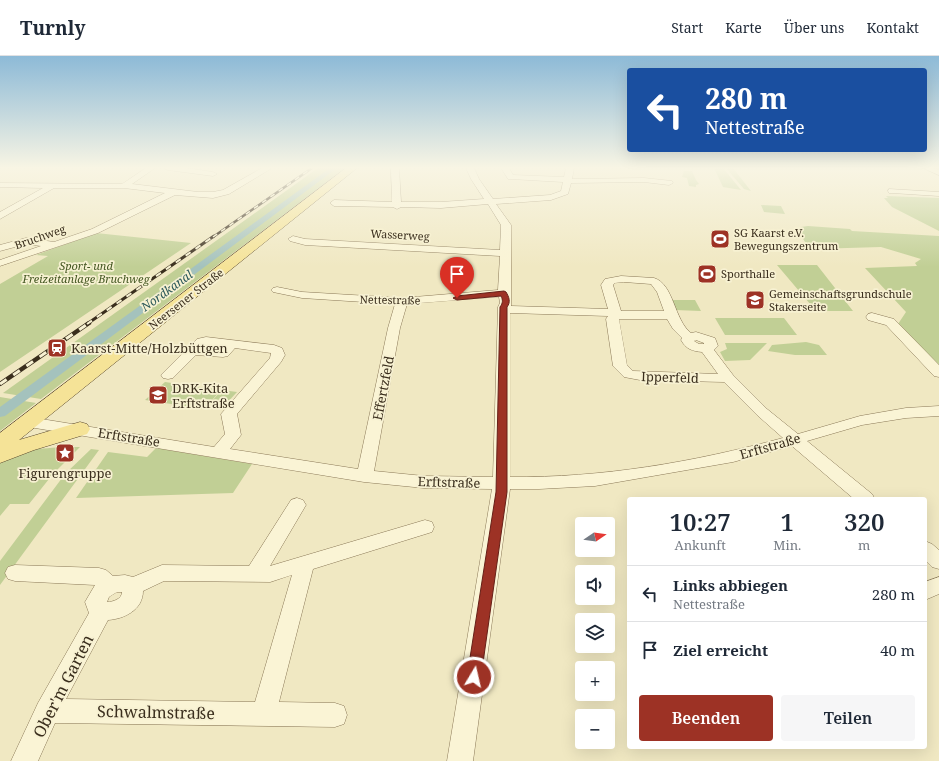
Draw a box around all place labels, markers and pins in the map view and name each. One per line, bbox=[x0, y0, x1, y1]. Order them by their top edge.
place label: SG Kaarst e.V. Bewegungszentrum bbox=[734, 225, 839, 253]
sports icon: SG Kaarst e.V. Bewegungszentrum bbox=[709, 228, 731, 250]
pin bbox=[440, 257, 474, 298]
sports icon: Sporthalle bbox=[696, 263, 718, 285]
place label: Sporthalle bbox=[721, 266, 775, 281]
place label: Gemeinschaftsgrundschule Stakerseite bbox=[769, 286, 912, 314]
school or university icon: Gemeinschaftsgrundschule Stakerseite bbox=[744, 289, 766, 311]
station icon: Kaarst-Mitte/Holzbüttgen bbox=[46, 337, 68, 359]
place label: Kaarst-Mitte/Holzbüttgen bbox=[71, 339, 228, 357]
place label: DRK-Kita Erftstraße bbox=[172, 379, 235, 412]
school or university icon: DRK-Kita Erftstraße bbox=[147, 384, 169, 406]
place icon: Figurengruppe bbox=[54, 442, 76, 464]
place label: Figurengruppe bbox=[19, 464, 111, 482]

